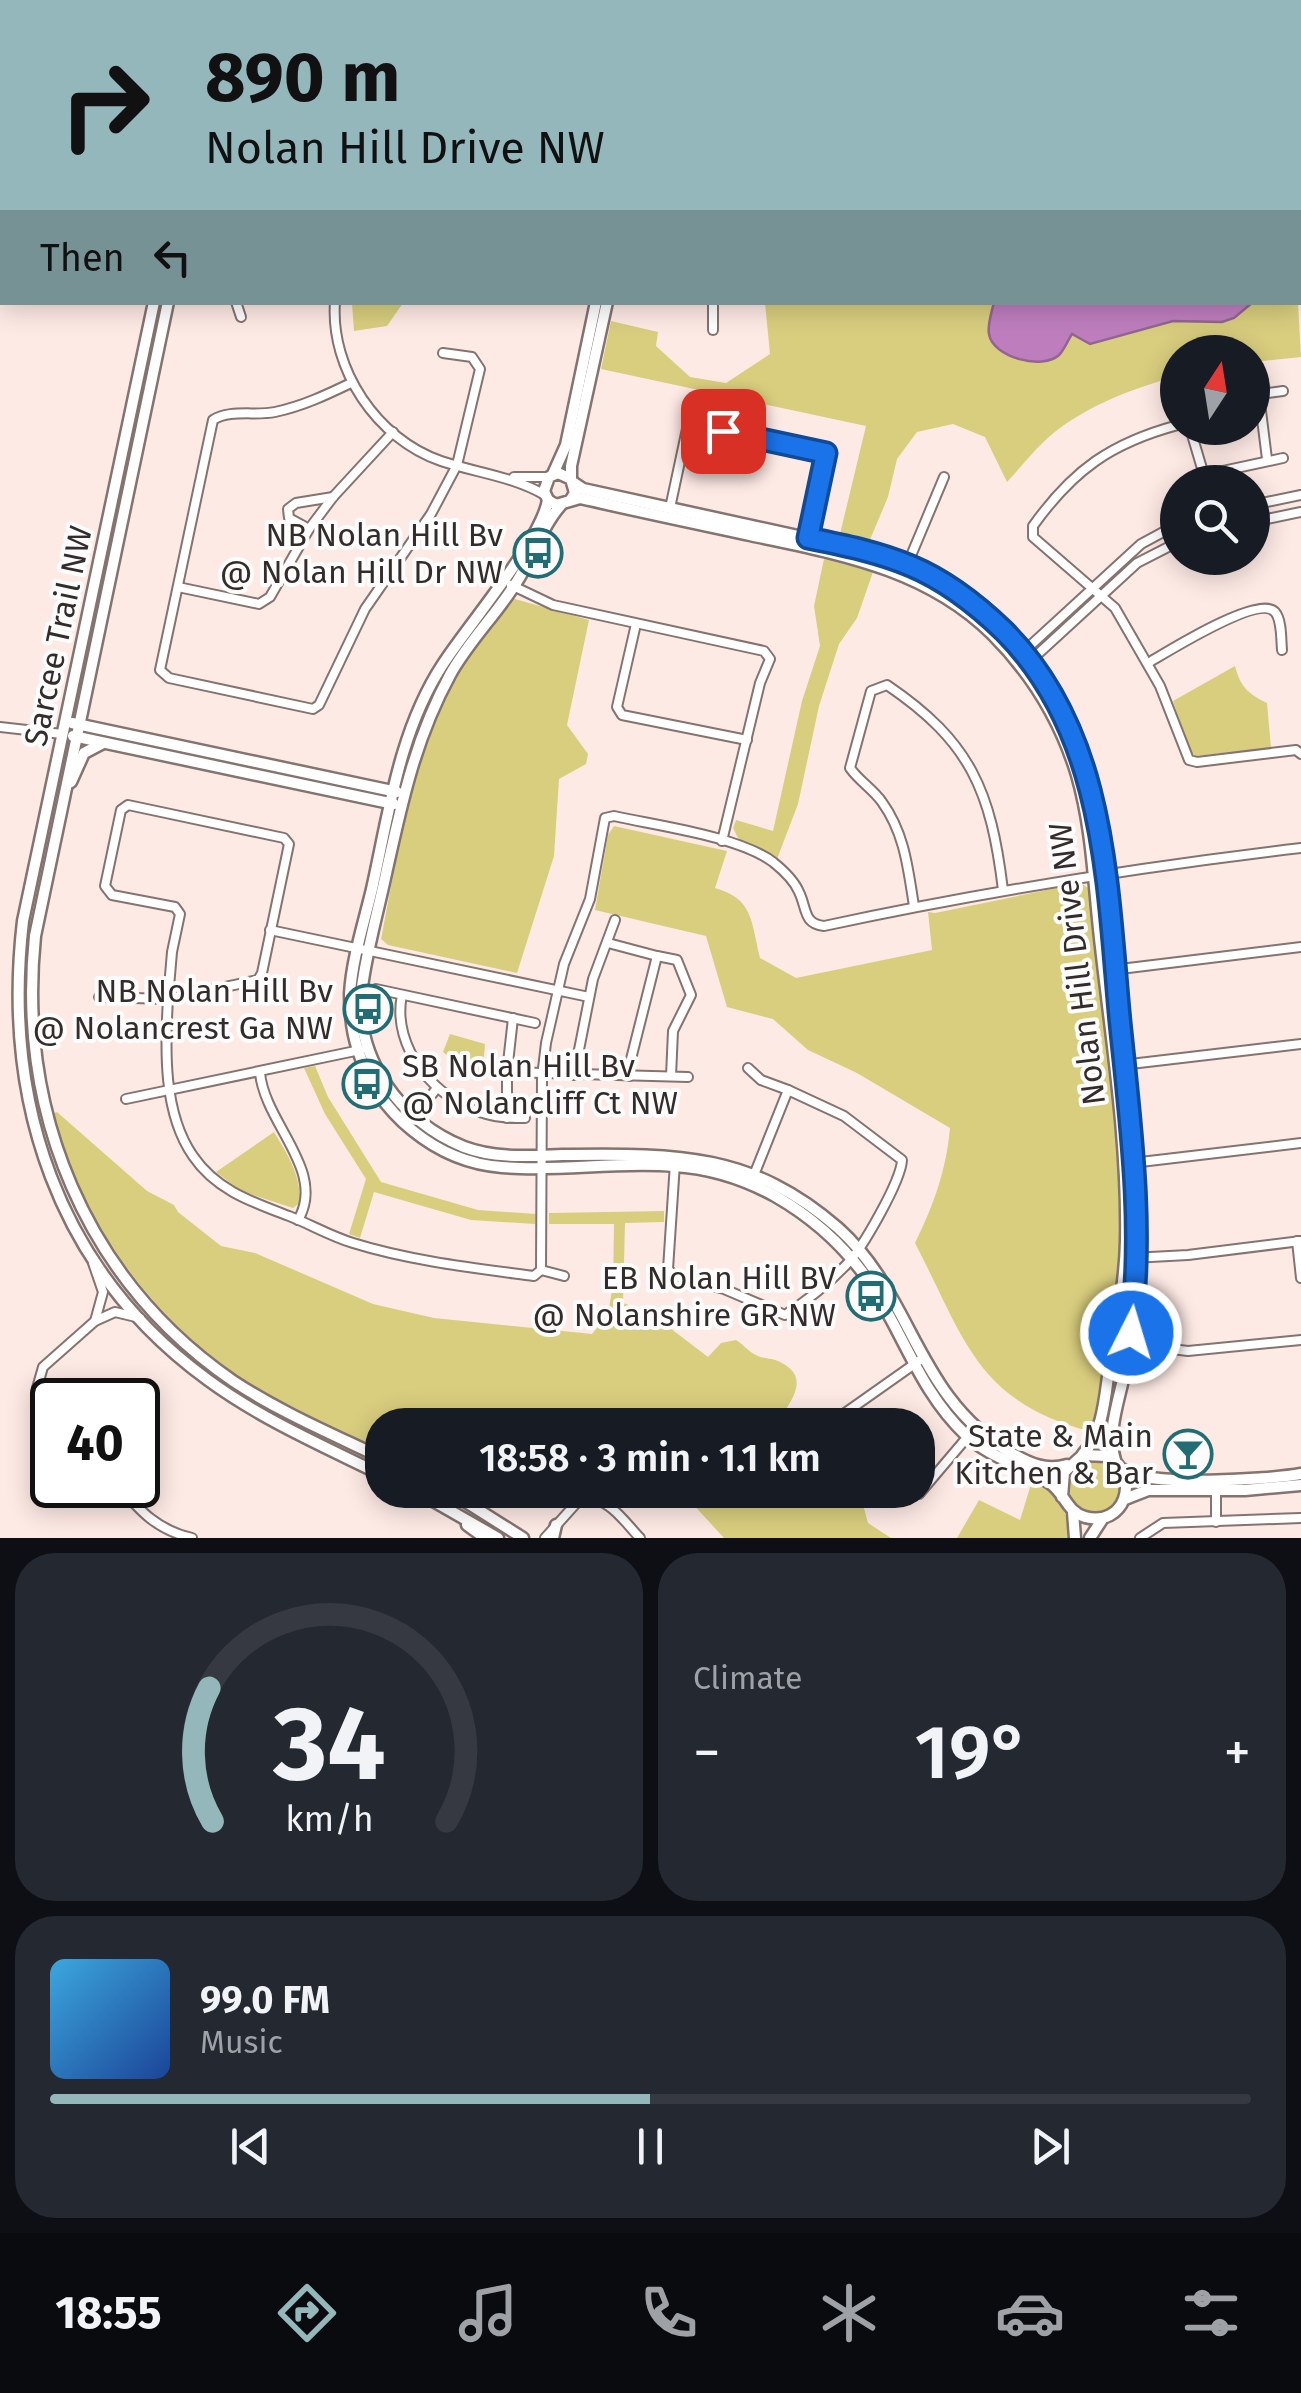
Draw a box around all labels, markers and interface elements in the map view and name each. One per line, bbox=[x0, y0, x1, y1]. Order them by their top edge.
text: 890 m bbox=[205, 36, 400, 120]
icon: right bbox=[40, 40, 170, 170]
text: Nolan Hill Drive NW bbox=[205, 121, 605, 175]
icon: left bbox=[145, 230, 200, 285]
text: Then bbox=[40, 235, 125, 281]
north arrow bbox=[1160, 335, 1270, 445]
map controls bbox=[1160, 335, 1270, 575]
pin bbox=[681, 389, 766, 474]
icon: arrive bbox=[696, 404, 751, 459]
button: search bbox=[1160, 465, 1270, 575]
place label: NB Nolan Hill Bv @ Nolan Hill Dr NW bbox=[220, 516, 503, 591]
street label: Sarcee Trail NW bbox=[16, 523, 100, 749]
bus stop icon: NB Nolan Hill Bv @ Nolan Hill Dr NW bbox=[512, 527, 564, 579]
street label: Nolan Hill Drive NW bbox=[1041, 821, 1113, 1107]
place label: NB Nolan Hill Bv @ Nolancrest Ga NW bbox=[32, 972, 333, 1047]
bus stop icon: NB Nolan Hill Bv @ Nolancrest Ga NW bbox=[342, 983, 394, 1035]
place label: SB Nolan Hill Bv @ Nolancliff Ct NW bbox=[402, 1047, 678, 1122]
bus stop icon: SB Nolan Hill Bv @ Nolancliff Ct NW bbox=[341, 1058, 393, 1110]
place label: EB Nolan Hill BV @ Nolanshire GR NW bbox=[533, 1259, 836, 1334]
bus stop icon: EB Nolan Hill BV @ Nolanshire GR NW bbox=[845, 1270, 897, 1322]
position arrow bbox=[1079, 1281, 1183, 1385]
speed limit sign: 40 bbox=[30, 1378, 160, 1508]
place label: State & Main Kitchen & Bar bbox=[954, 1417, 1154, 1492]
bar icon: State & Main Kitchen & Bar bbox=[1162, 1428, 1214, 1480]
text: 18:58 · 3 min · 1.1 km bbox=[479, 1435, 821, 1481]
text: Climate bbox=[693, 1659, 802, 1697]
text: 34 bbox=[272, 1682, 385, 1807]
text: 19° bbox=[915, 1708, 1029, 1798]
text: − bbox=[693, 1720, 721, 1786]
text: + bbox=[1224, 1720, 1251, 1786]
text: km/h bbox=[285, 1798, 373, 1840]
text: 99.0 FM bbox=[200, 1977, 330, 2023]
text: Music bbox=[200, 2023, 283, 2061]
icon: previous bbox=[223, 2119, 278, 2174]
icon: pause bbox=[623, 2119, 678, 2174]
icon: next bbox=[1023, 2119, 1078, 2174]
icon: directions bbox=[272, 2278, 342, 2348]
icon: music bbox=[453, 2278, 523, 2348]
icon: phone bbox=[634, 2278, 704, 2348]
icon: climate bbox=[814, 2278, 884, 2348]
icon: car bbox=[995, 2278, 1065, 2348]
icon: filters bbox=[1176, 2278, 1246, 2348]
text: 18:55 bbox=[55, 2286, 162, 2340]

